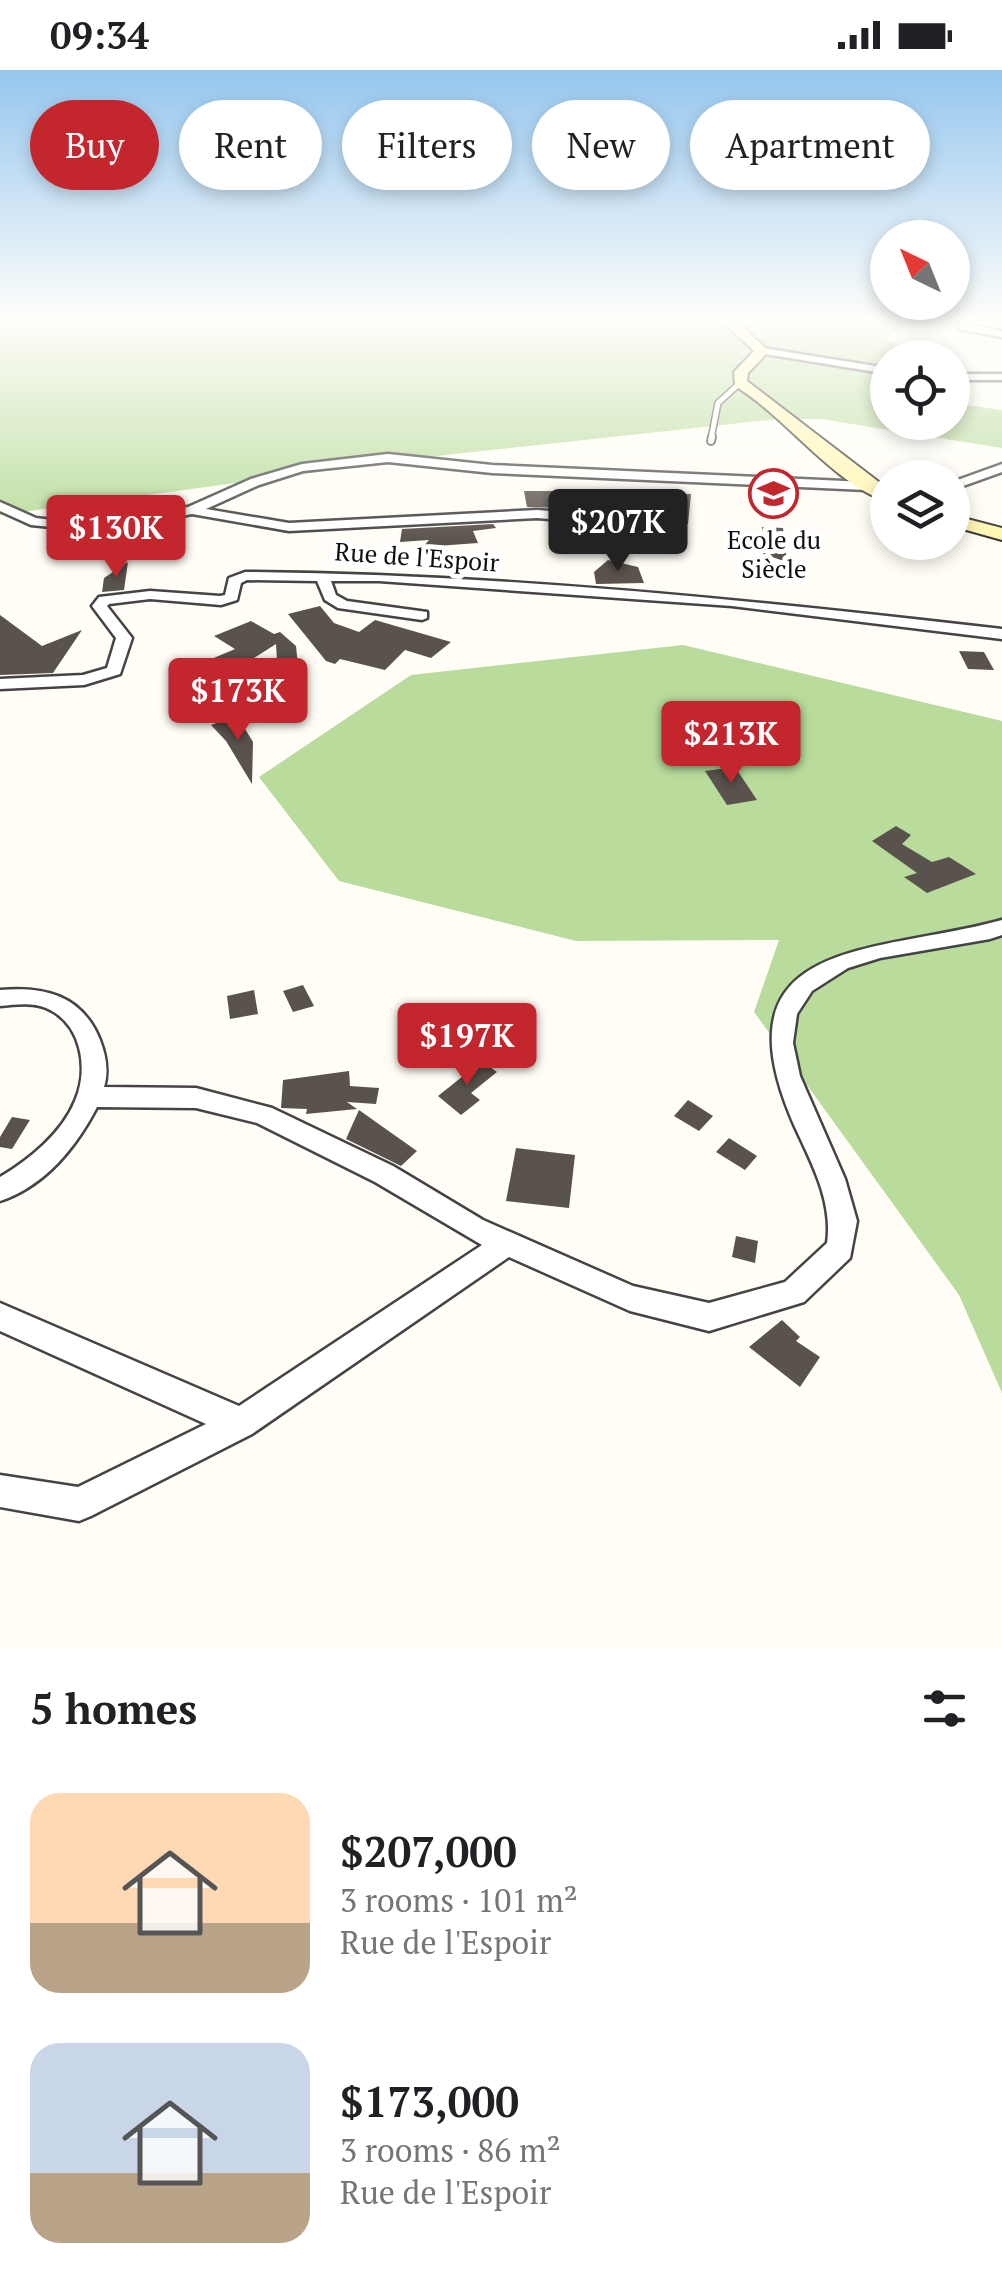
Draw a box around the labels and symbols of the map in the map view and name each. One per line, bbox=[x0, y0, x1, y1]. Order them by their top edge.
north arrow bbox=[870, 220, 970, 320]
school or university icon: Ecole du Siècle bbox=[748, 468, 800, 520]
pin: $207K bbox=[548, 489, 688, 574]
pin: $130K bbox=[46, 495, 186, 580]
place label: Ecole du Siècle bbox=[727, 523, 821, 585]
street label: Rue de l'Espoir bbox=[334, 534, 501, 579]
pin: $173K bbox=[168, 658, 308, 743]
pin: $213K bbox=[661, 701, 801, 786]
pin: $197K bbox=[397, 1003, 537, 1088]

